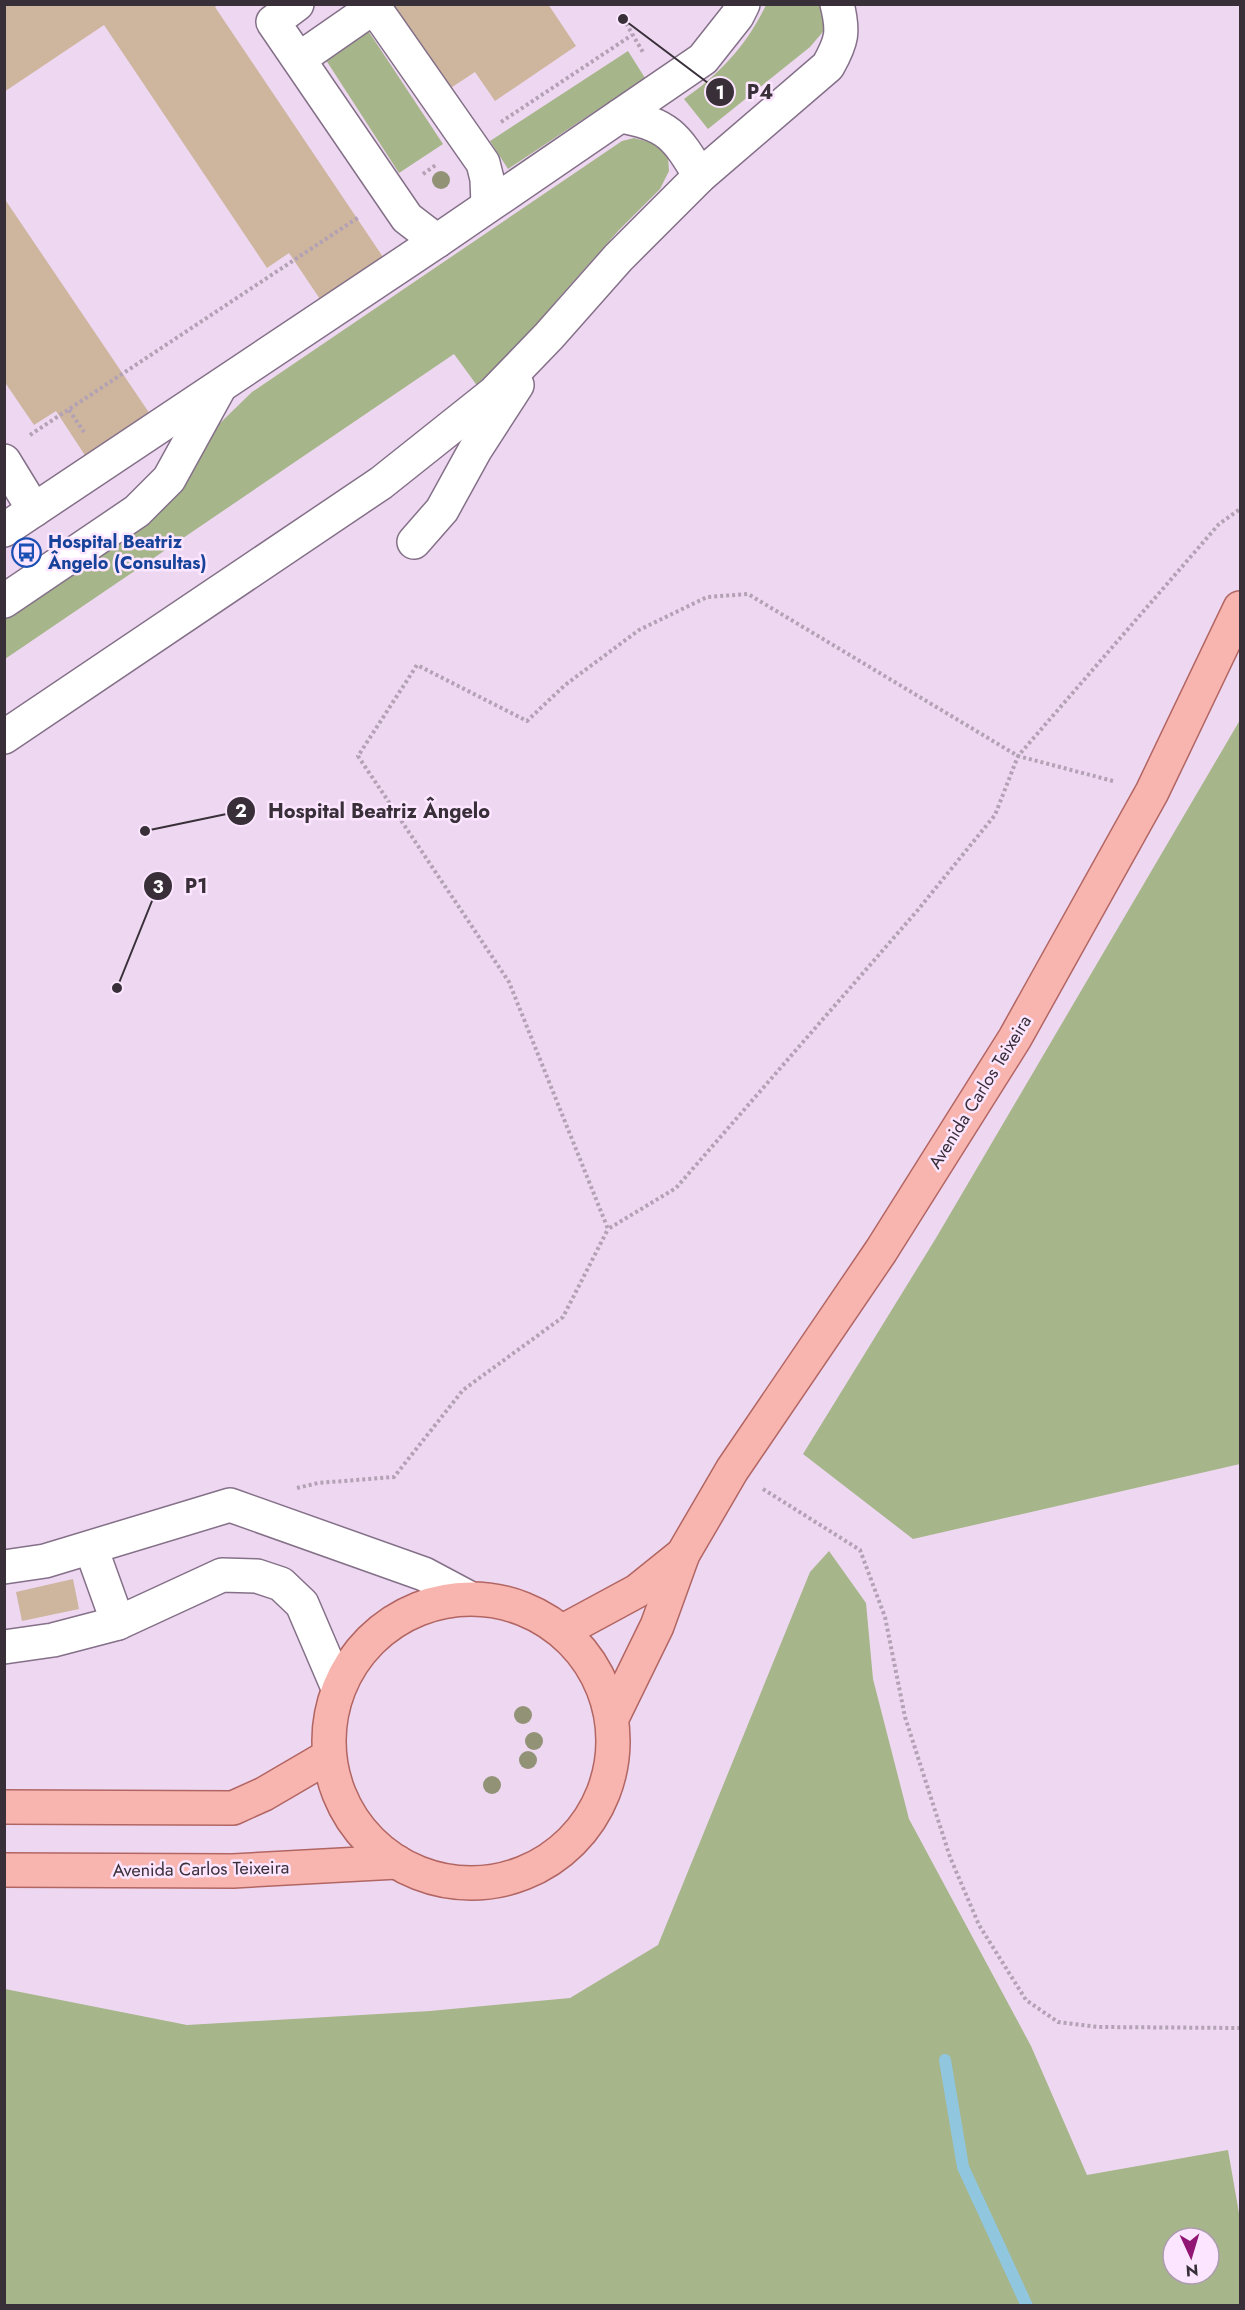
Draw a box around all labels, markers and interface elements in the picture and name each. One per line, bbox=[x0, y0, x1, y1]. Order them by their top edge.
callout: P4 bbox=[705, 73, 785, 111]
text: P4 bbox=[747, 78, 773, 107]
text: 1 bbox=[715, 80, 725, 106]
place label: Hospital Beatriz Ângelo (Consultas) bbox=[47, 529, 207, 576]
bus stop icon: Hospital Beatriz Ângelo (Consultas) bbox=[11, 536, 43, 568]
callout: Hospital Beatriz Ângelo bbox=[226, 792, 502, 830]
text: Hospital Beatriz Ângelo bbox=[268, 796, 490, 826]
text: 2 bbox=[235, 798, 247, 824]
callout: P1 bbox=[143, 867, 219, 905]
text: P1 bbox=[185, 872, 207, 901]
text: 3 bbox=[152, 874, 164, 900]
street label: Avenida Carlos Teixeira bbox=[922, 1010, 1038, 1174]
street label: Avenida Carlos Teixeira bbox=[112, 1854, 290, 1884]
north arrow bbox=[1161, 2226, 1221, 2286]
text: N bbox=[1185, 2259, 1199, 2282]

